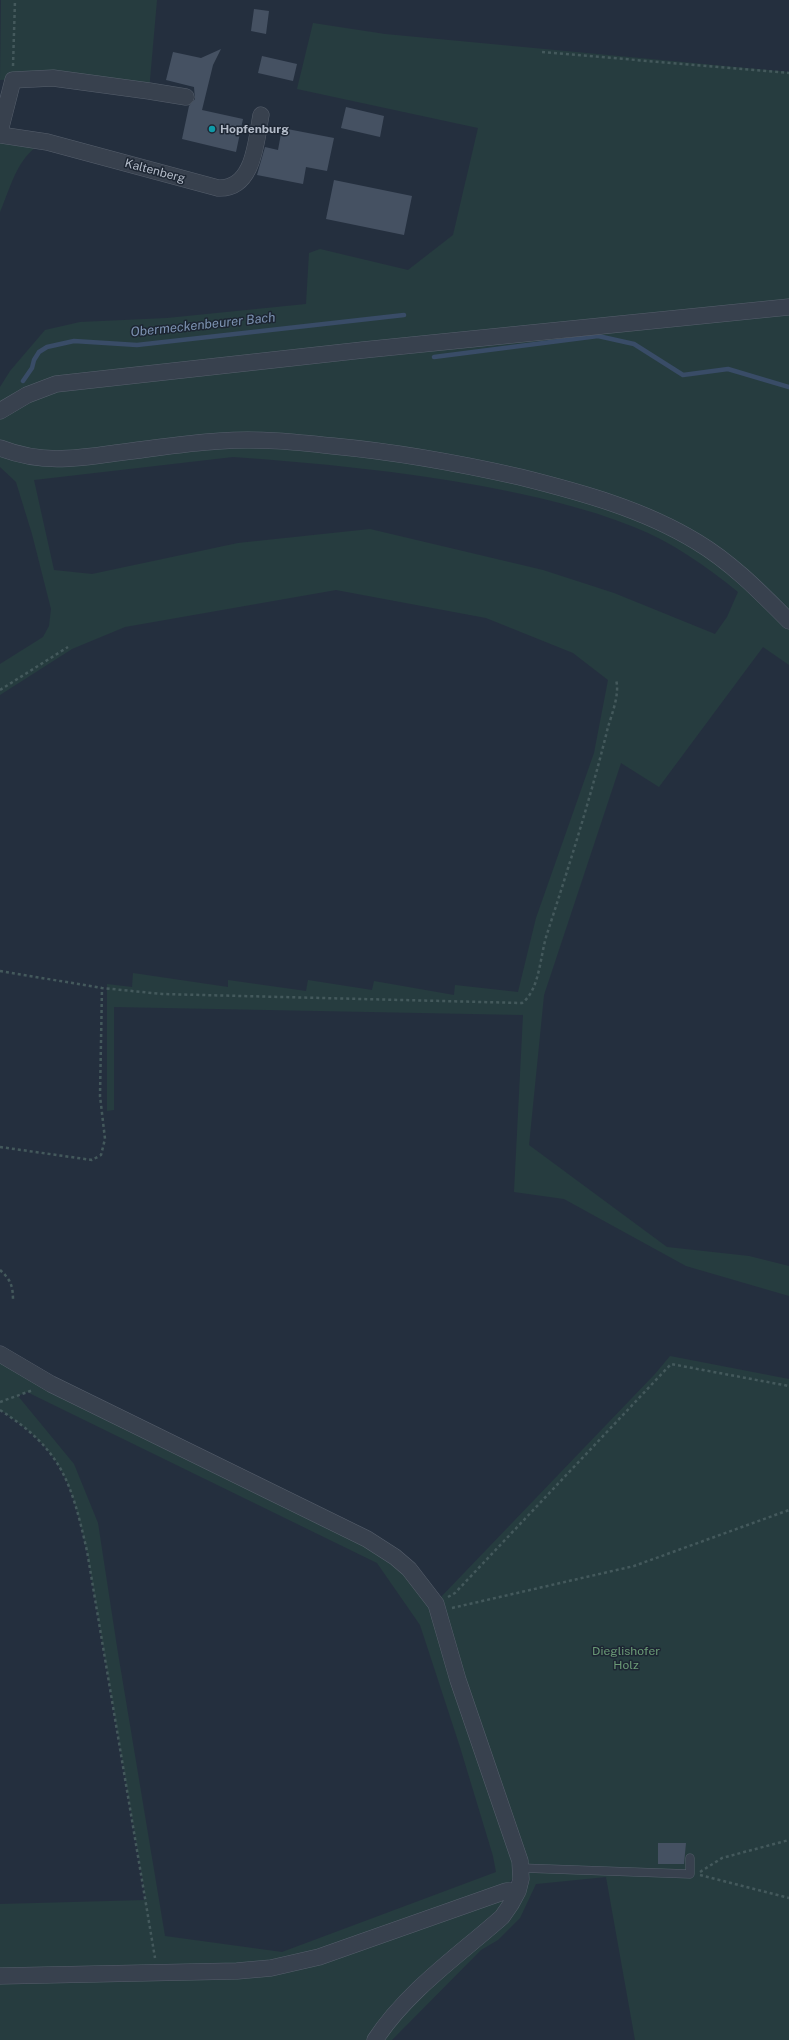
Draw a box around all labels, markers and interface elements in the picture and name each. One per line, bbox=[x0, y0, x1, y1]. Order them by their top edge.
place label: Hopfenburg bbox=[220, 122, 289, 136]
marker: Hopfenburg bbox=[207, 124, 217, 134]
street label: Kaltenberg bbox=[123, 156, 187, 186]
water label: Obermeckenbeurer Bach bbox=[130, 310, 276, 340]
park label: Dieglishofer Holz bbox=[592, 1644, 660, 1672]

